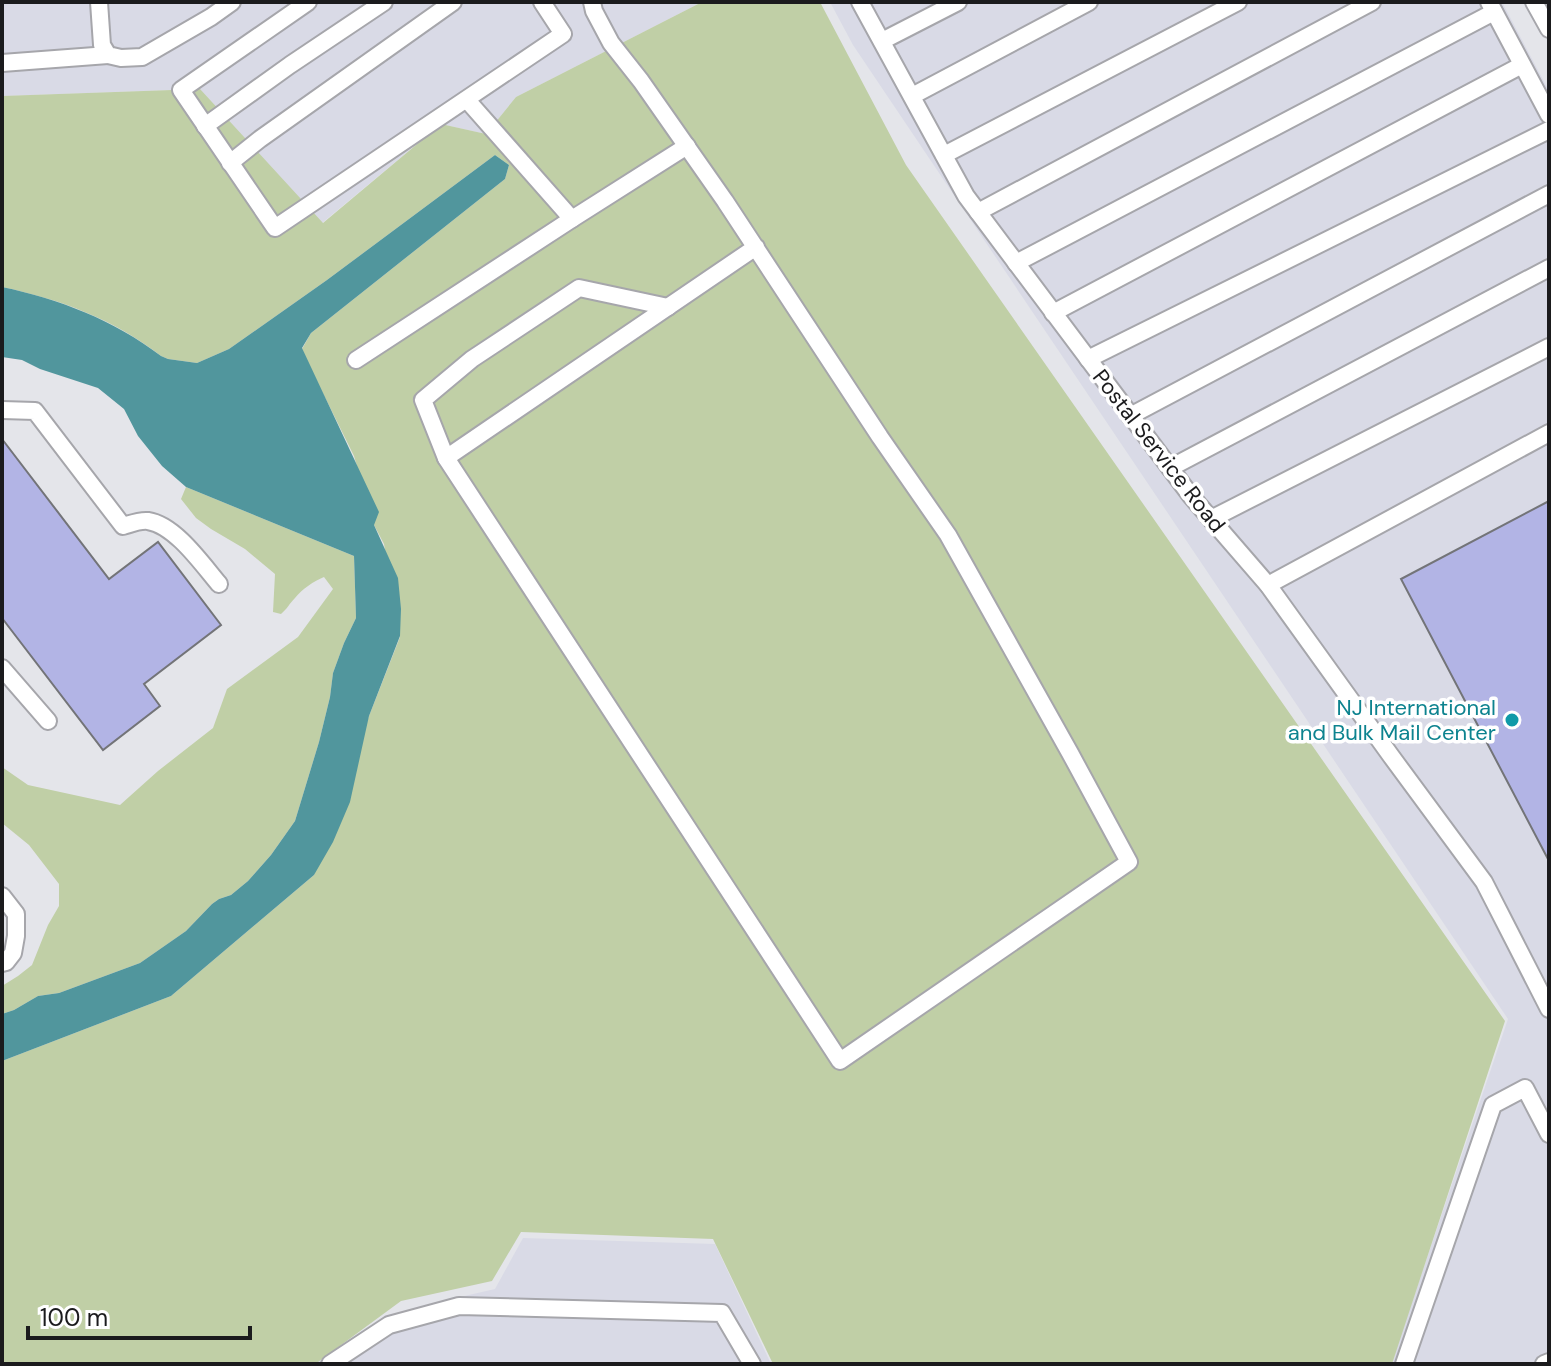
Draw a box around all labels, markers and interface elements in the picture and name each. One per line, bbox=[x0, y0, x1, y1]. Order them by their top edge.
street label: Postal Service Road bbox=[1086, 363, 1232, 539]
place label: NJ International and Bulk Mail Center bbox=[1288, 693, 1496, 747]
marker: NJ International and Bulk Mail Center bbox=[1503, 711, 1521, 729]
scale bar bbox=[28, 1290, 250, 1340]
text: 100 m bbox=[40, 1302, 108, 1333]

